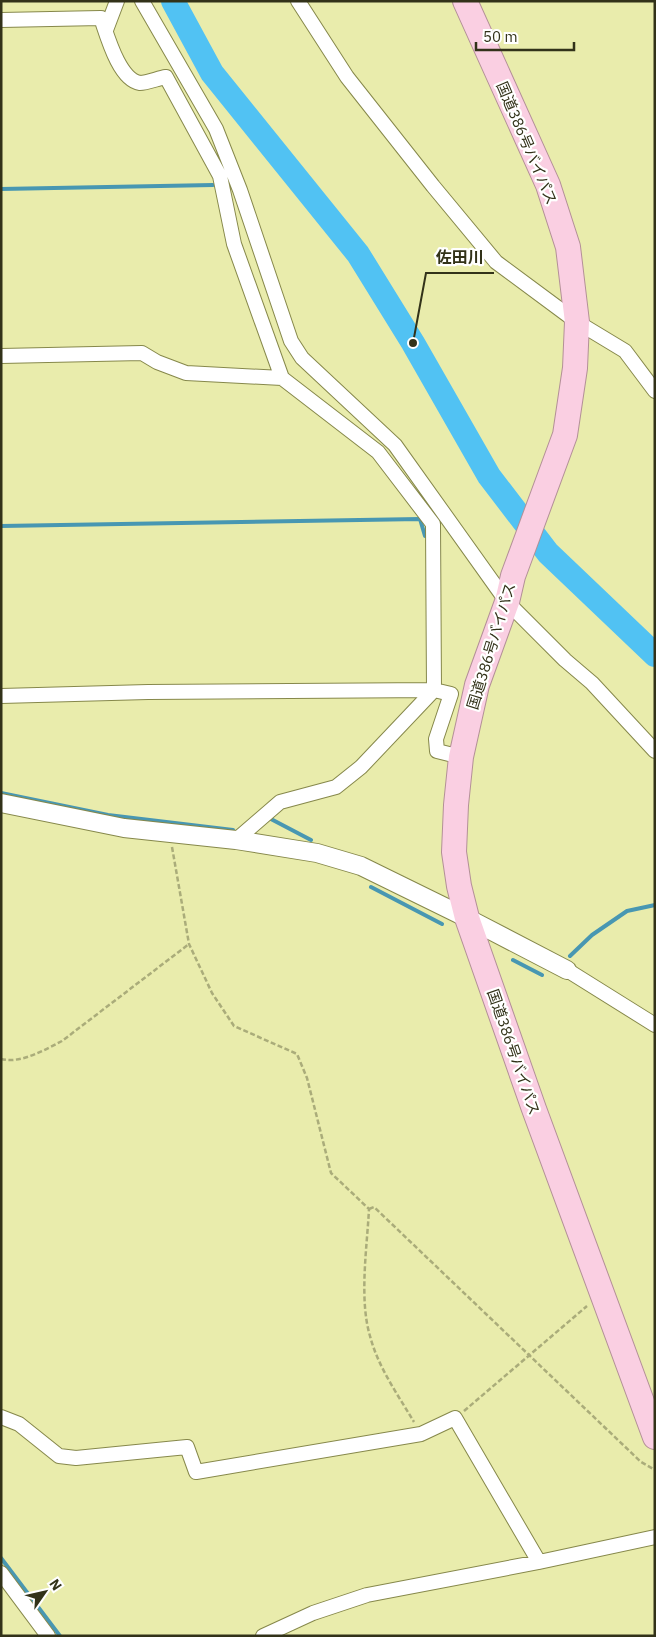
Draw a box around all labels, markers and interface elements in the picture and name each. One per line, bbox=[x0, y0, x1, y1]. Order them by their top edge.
scale bar bbox=[476, 20, 574, 52]
text: 50 m bbox=[483, 27, 518, 46]
street label: 国道386号バイパス bbox=[493, 79, 561, 207]
callout: 佐田川 bbox=[426, 242, 494, 273]
text: 佐田川 bbox=[435, 247, 484, 267]
street label: 国道386号バイパス bbox=[463, 580, 519, 712]
street label: 国道386号バイパス bbox=[484, 987, 544, 1117]
north arrow bbox=[20, 1567, 70, 1617]
text: N bbox=[45, 1575, 66, 1594]

